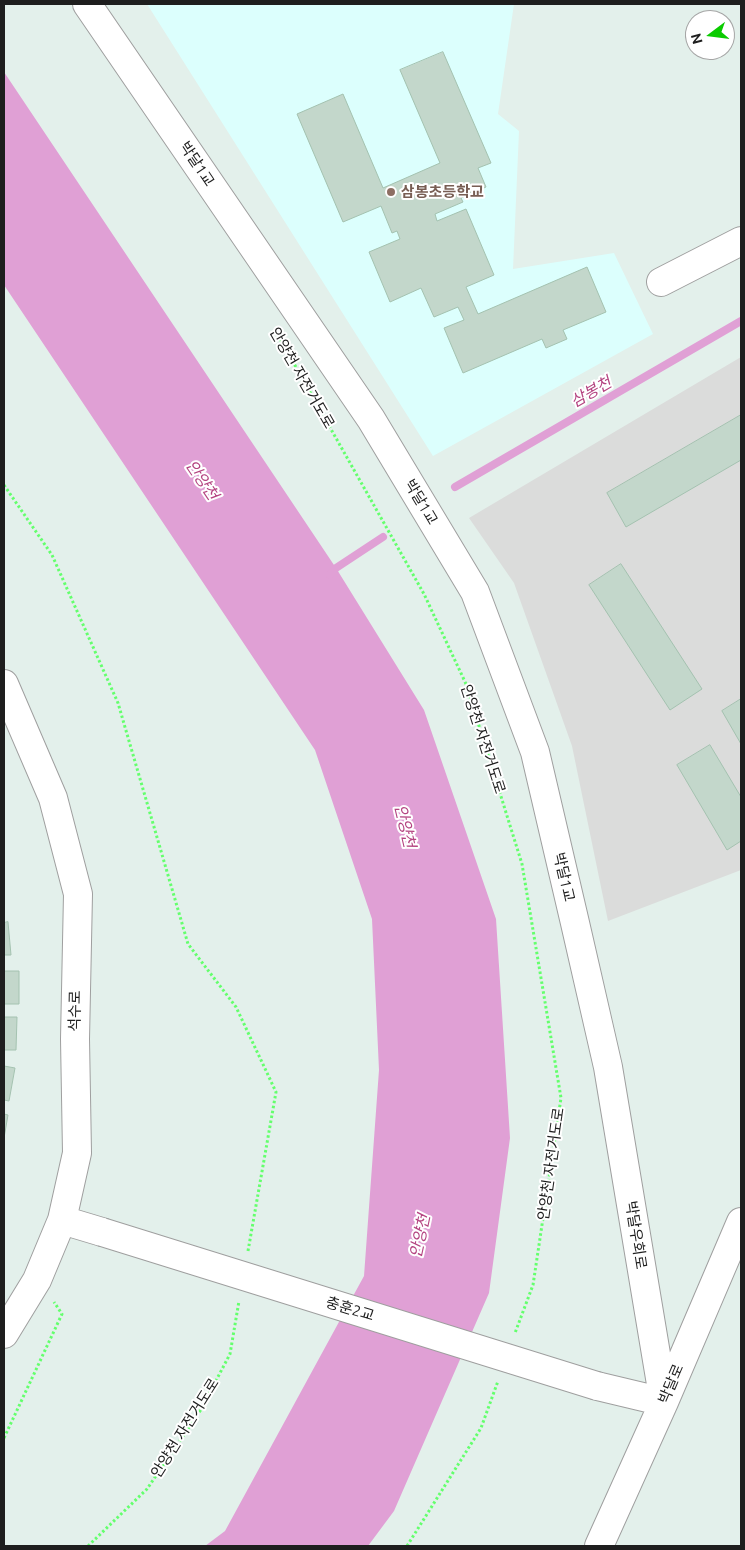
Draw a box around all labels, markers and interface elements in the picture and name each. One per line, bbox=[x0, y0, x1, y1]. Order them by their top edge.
north arrow bbox=[685, 10, 735, 60]
text: N bbox=[687, 32, 706, 46]
street label: 박달1교 bbox=[176, 138, 218, 190]
place label: 삼봉초등학교 bbox=[401, 183, 484, 201]
marker: 삼봉초등학교 bbox=[385, 186, 397, 198]
street label: 안양천 자전거도로 bbox=[266, 324, 338, 432]
water label: 삼봉천 bbox=[567, 373, 615, 411]
water label: 안양천 bbox=[182, 456, 222, 504]
street label: 박달1교 bbox=[400, 476, 442, 528]
street label: 안양천 자전거도로 bbox=[457, 682, 509, 796]
water label: 안양천 bbox=[391, 802, 419, 850]
street label: 박달1교 bbox=[550, 851, 578, 903]
street label: 석수로 bbox=[66, 990, 84, 1032]
street label: 안양천 자전거도로 bbox=[534, 1106, 568, 1222]
street label: 박달우회로 bbox=[622, 1200, 650, 1270]
water label: 안양천 bbox=[406, 1212, 434, 1260]
street label: 충훈2교 bbox=[324, 1293, 376, 1325]
street label: 박달로 bbox=[655, 1361, 687, 1407]
street label: 안양천 자전거도로 bbox=[147, 1375, 223, 1481]

